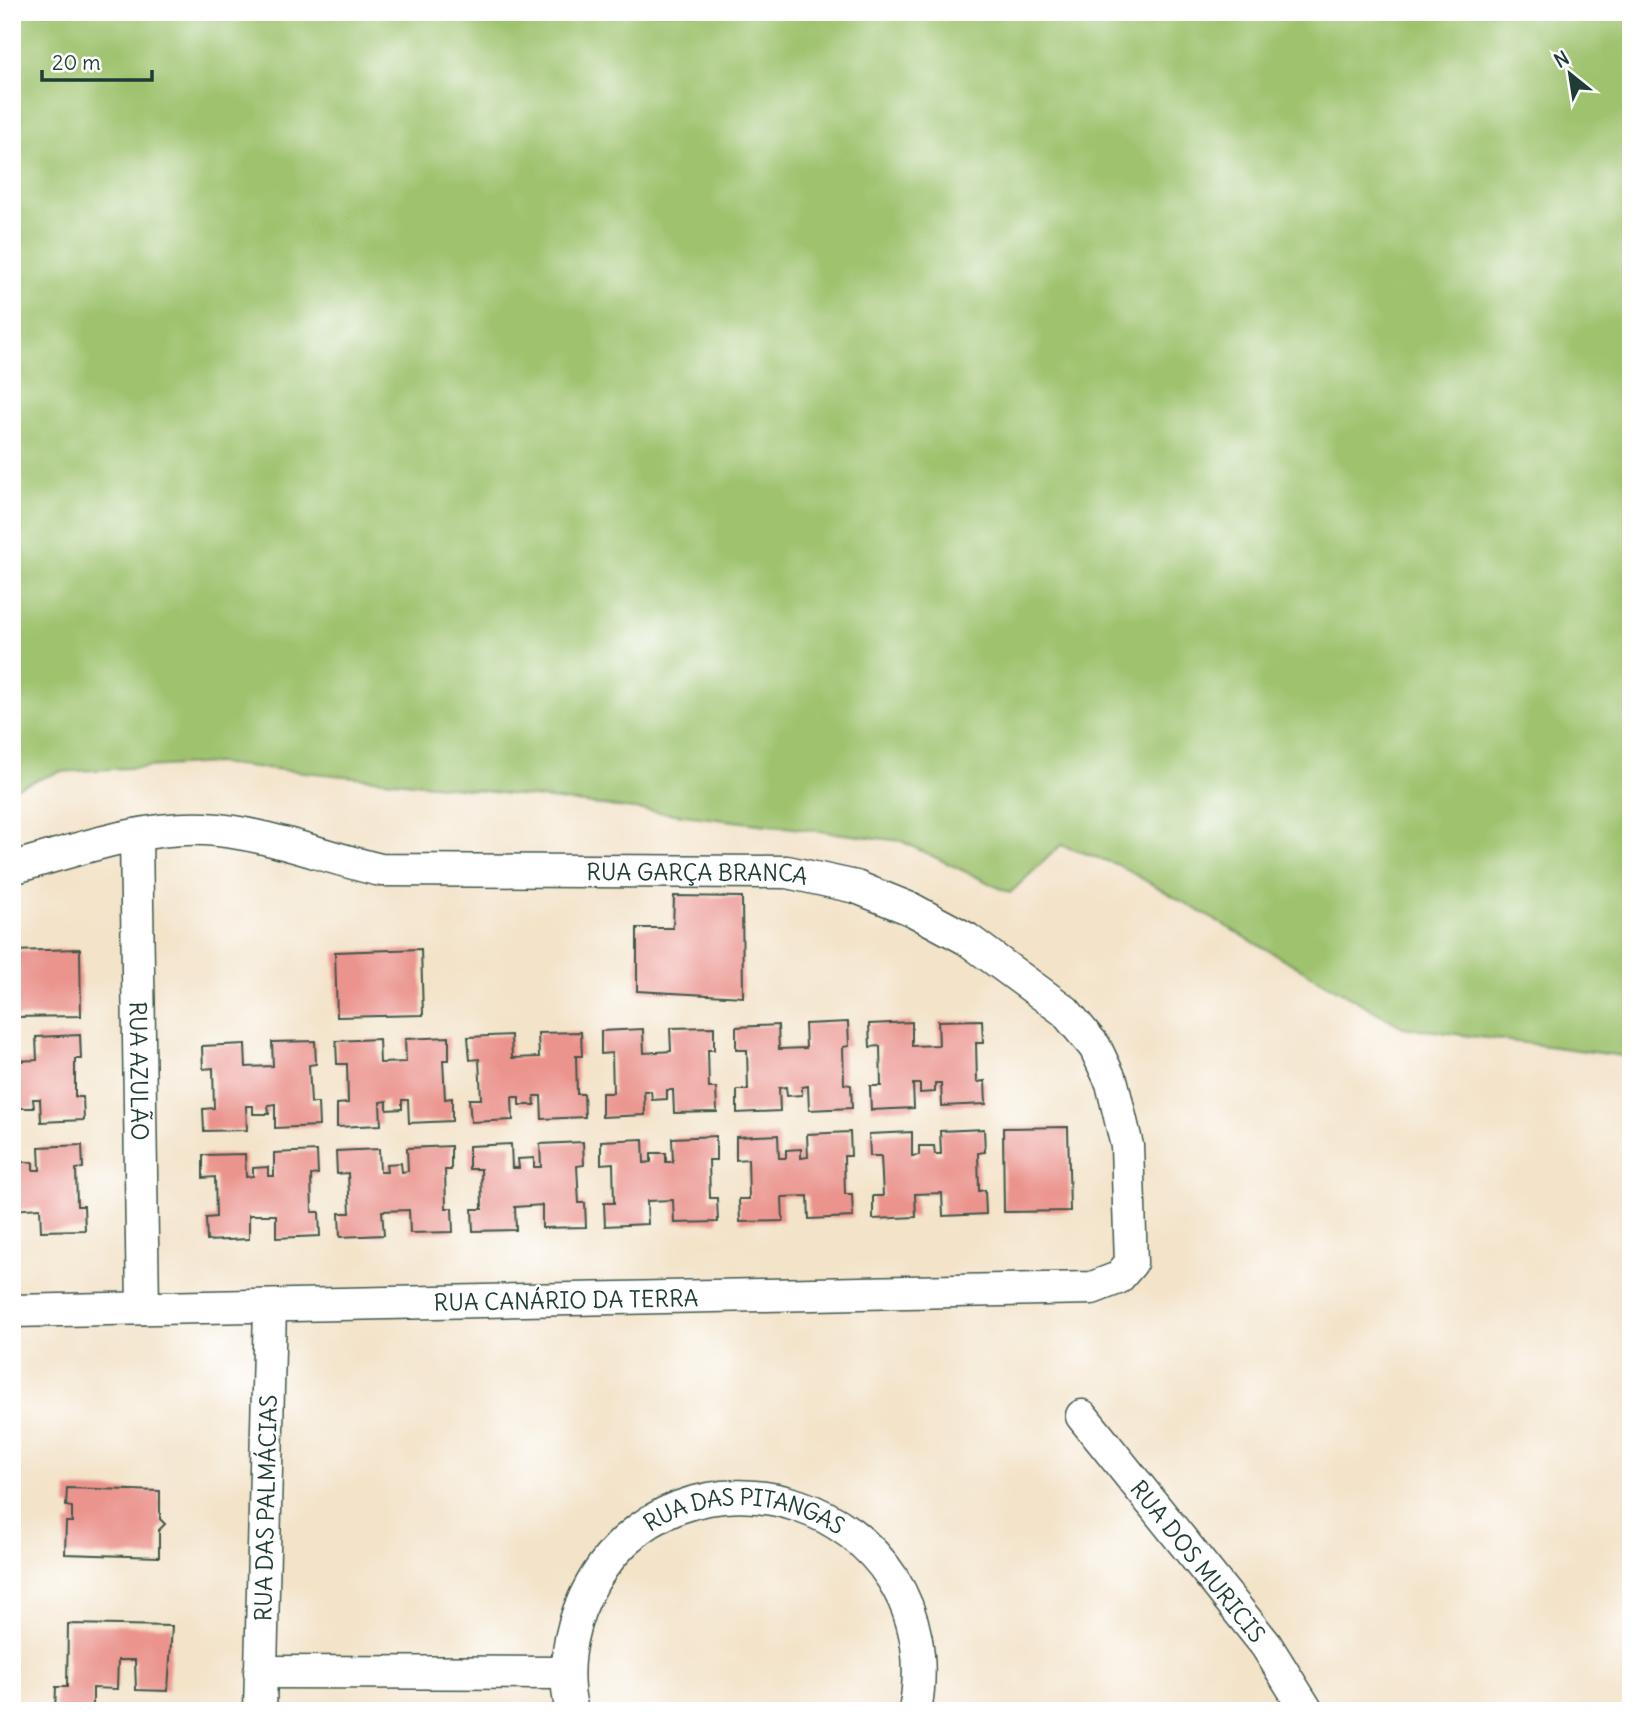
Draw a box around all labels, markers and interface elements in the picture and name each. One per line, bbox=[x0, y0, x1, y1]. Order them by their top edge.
scale bar bbox=[42, 38, 152, 82]
north arrow bbox=[1534, 38, 1604, 108]
text: N bbox=[1550, 46, 1573, 73]
text: 20 m bbox=[52, 49, 101, 76]
street label: RUA GARÇA BRANCA bbox=[586, 857, 811, 891]
street label: RUA AZULÃO bbox=[124, 1001, 155, 1141]
street label: RUA CANÁRIO DA TERRA bbox=[433, 1283, 699, 1317]
street label: RUA DAS PALMÁCIAS bbox=[248, 1394, 282, 1622]
street label: RUA DOS MURICIS bbox=[1125, 1474, 1272, 1648]
text: RUA DAS PITANGAS bbox=[638, 1482, 851, 1540]
street label: RUA DAS PITANGAS bbox=[639, 1519, 849, 1547]

